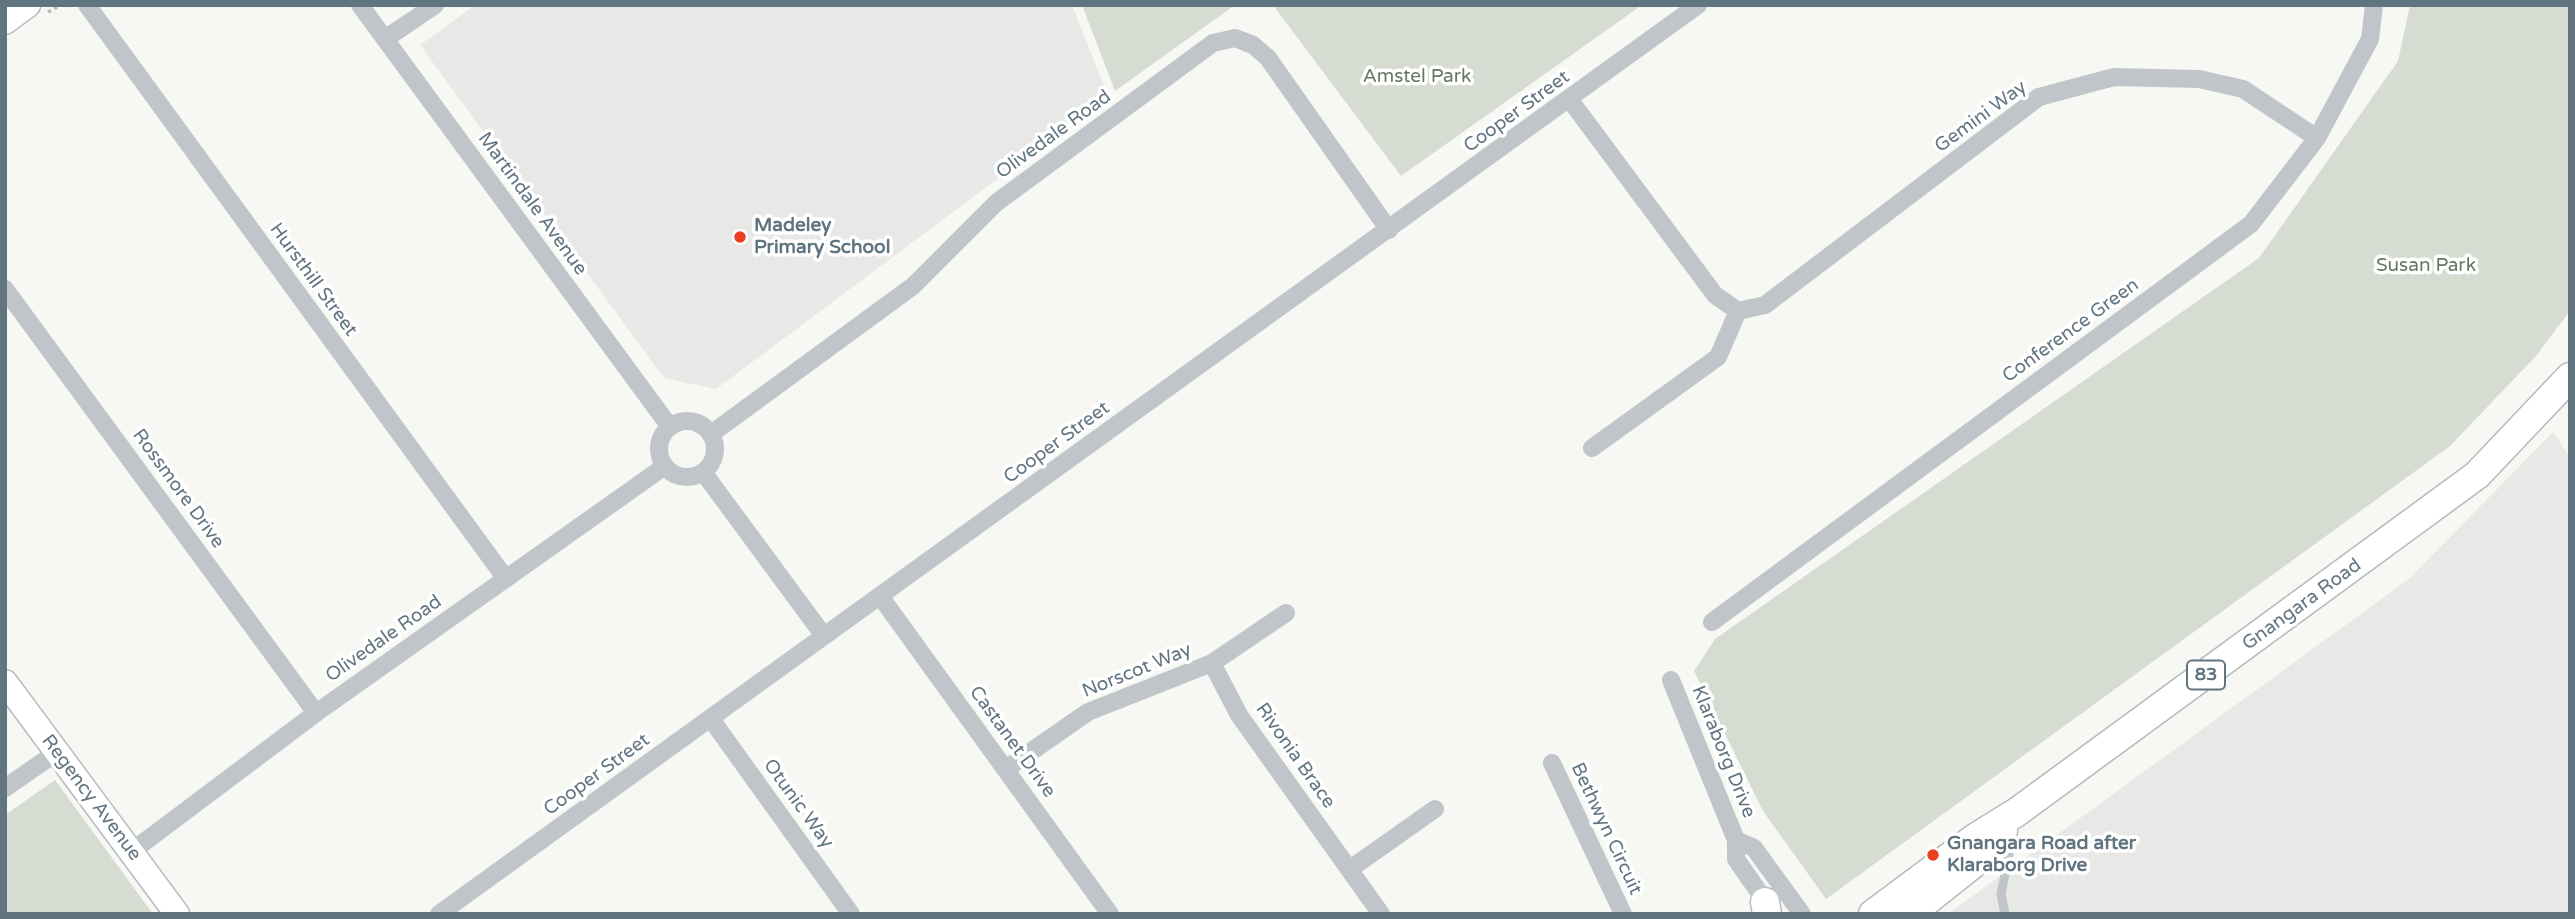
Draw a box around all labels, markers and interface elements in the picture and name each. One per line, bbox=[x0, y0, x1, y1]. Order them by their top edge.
park label: Amstel Park bbox=[1363, 66, 1471, 88]
street label: Cooper Street bbox=[1460, 66, 1574, 158]
street label: Gemini Way bbox=[1931, 76, 2031, 158]
street label: Olivedale Road bbox=[992, 86, 1116, 184]
street label: Martindale Avenue bbox=[473, 128, 591, 280]
place label: Madeley Primary School bbox=[754, 215, 890, 259]
street label: Hursthill Street bbox=[264, 219, 362, 341]
marker: Madeley Primary School bbox=[732, 229, 748, 245]
park label: Susan Park bbox=[2376, 255, 2476, 277]
street label: Conference Green bbox=[1998, 274, 2144, 388]
street label: Cooper Street bbox=[1000, 397, 1114, 489]
street label: Rossmore Drive bbox=[127, 425, 229, 553]
street label: Gnangara Road bbox=[2238, 554, 2366, 656]
street label: Olivedale Road bbox=[322, 591, 446, 687]
street label: Norscot Way bbox=[1079, 639, 1195, 703]
road number: 83 bbox=[2187, 660, 2225, 690]
street label: Castanet Drive bbox=[964, 682, 1060, 802]
street label: Klaraborg Drive bbox=[1686, 683, 1760, 821]
street label: Rivonia Brace bbox=[1250, 699, 1340, 813]
street label: Cooper Street bbox=[540, 729, 654, 821]
street label: Regency Avenue bbox=[36, 730, 146, 866]
street label: Otunic Way bbox=[758, 755, 838, 853]
street label: Bethwyn Circuit bbox=[1565, 759, 1647, 899]
place label: Gnangara Road after Klaraborg Drive bbox=[1947, 833, 2136, 877]
marker: Gnangara Road after Klaraborg Drive bbox=[1925, 847, 1941, 863]

